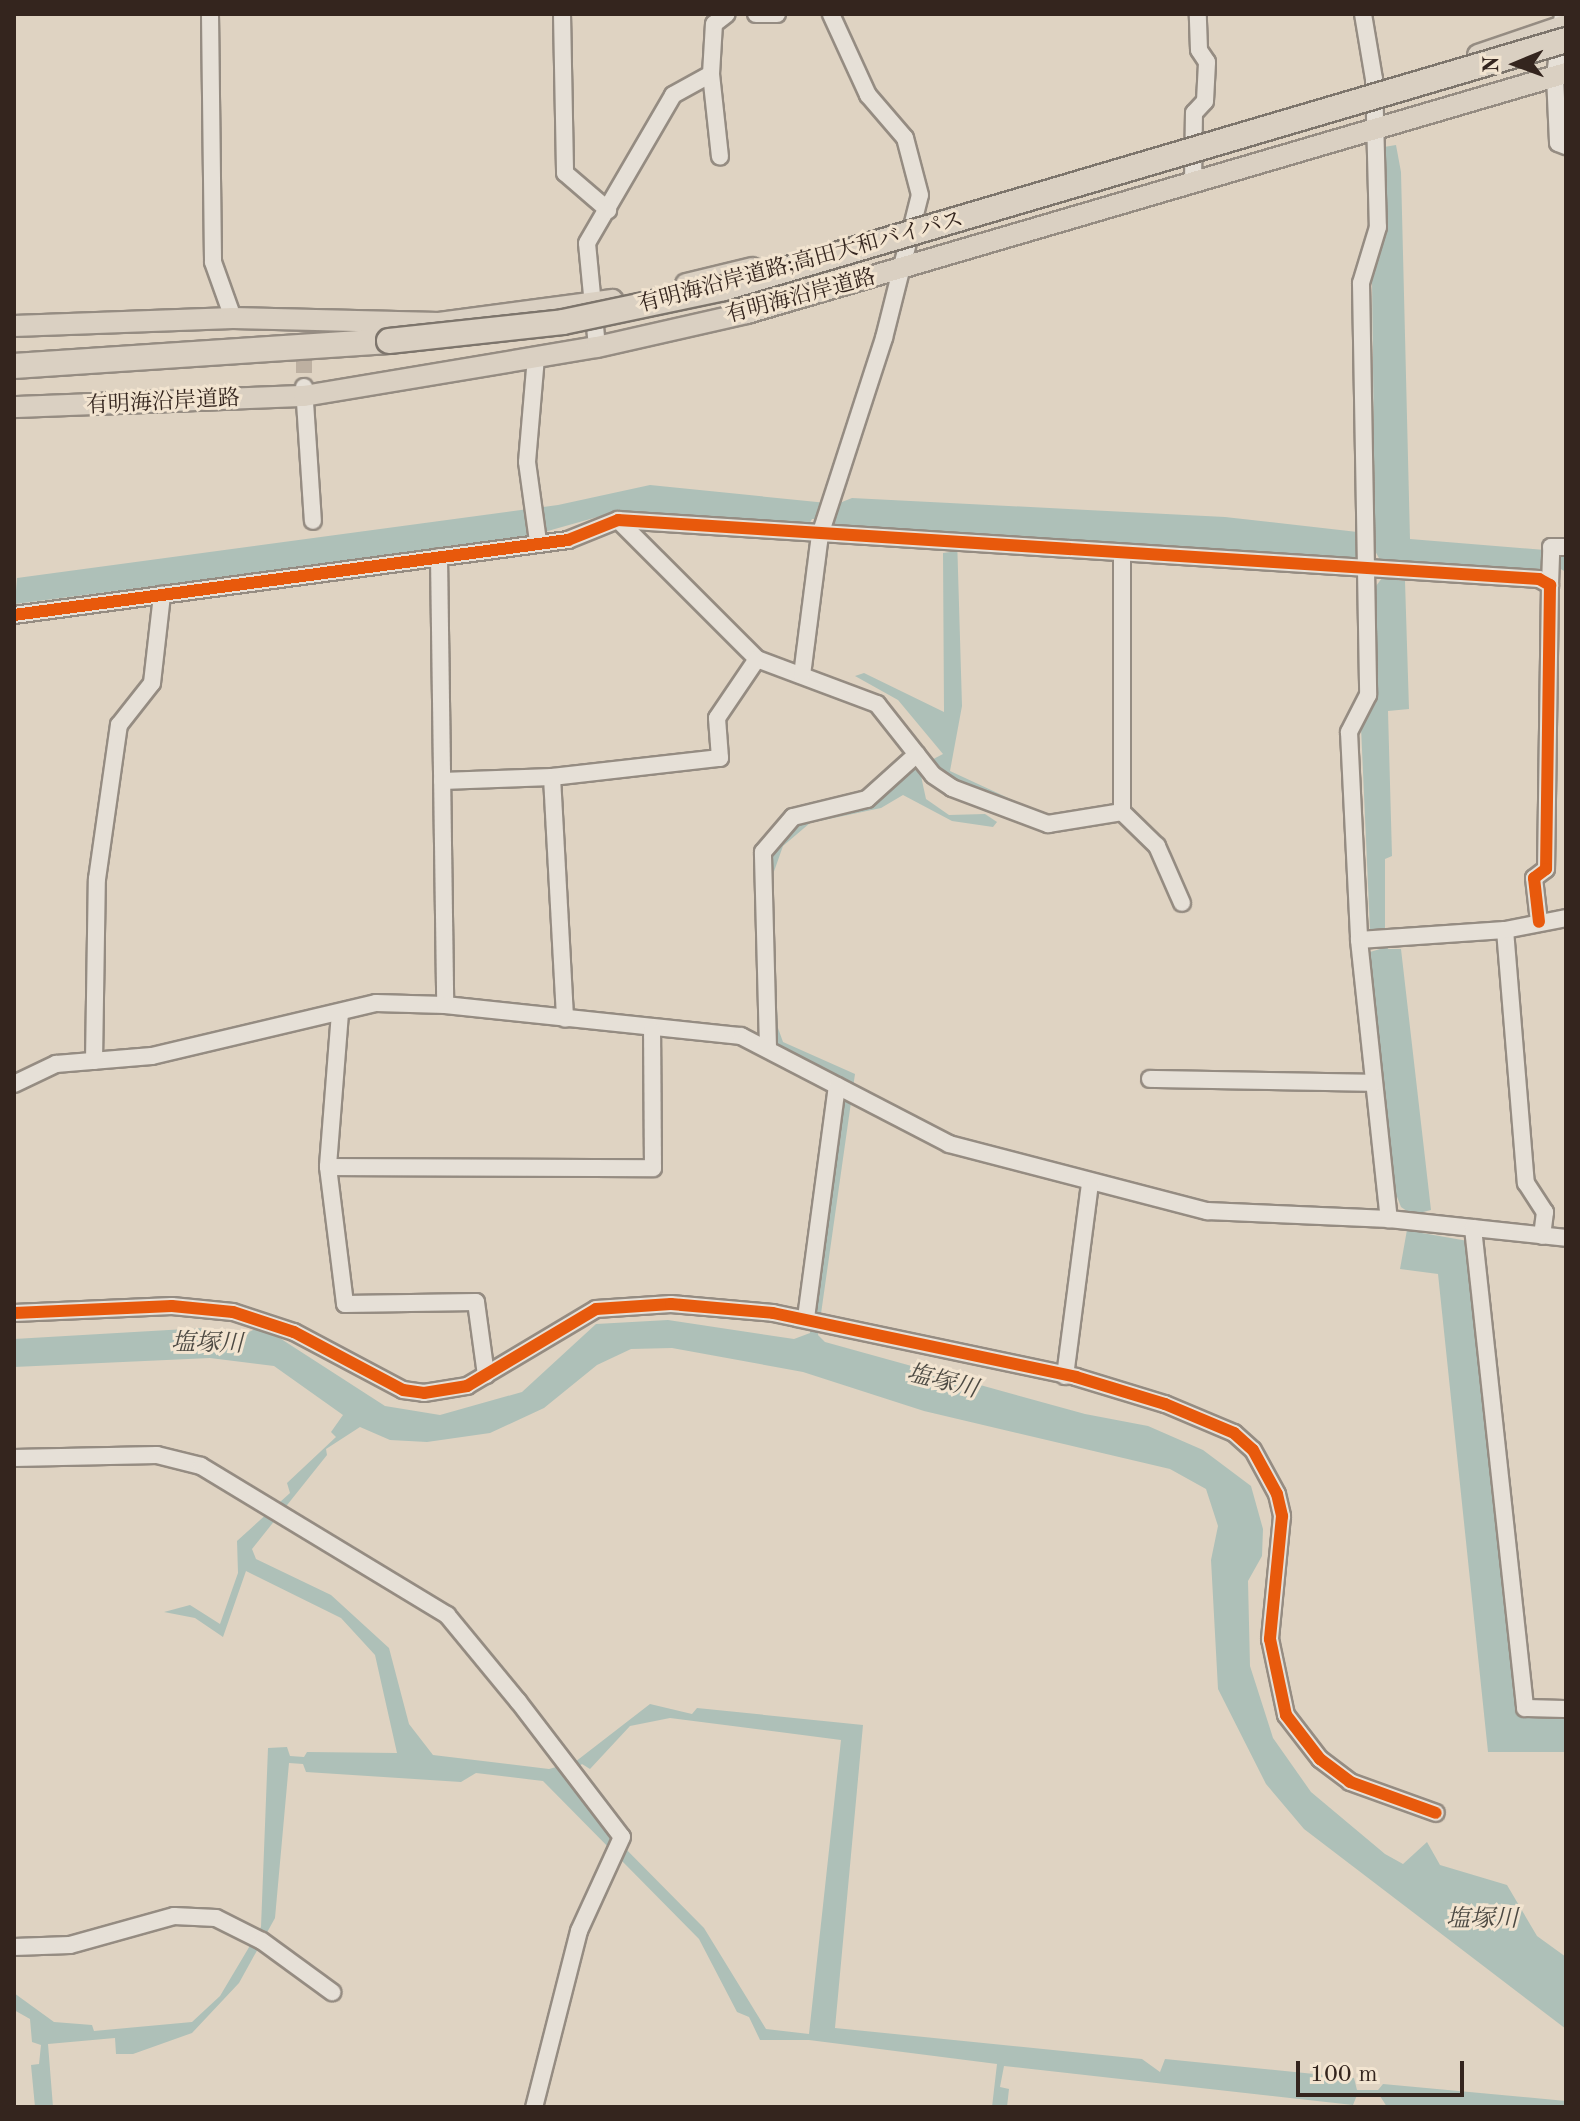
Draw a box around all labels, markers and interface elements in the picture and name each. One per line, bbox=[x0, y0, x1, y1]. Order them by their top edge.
north arrow bbox=[1476, 24, 1556, 104]
text: N bbox=[1481, 56, 1503, 73]
street label: 有明海沿岸道路;高田大和バイパス bbox=[635, 207, 967, 319]
street label: 有明海沿岸道路 bbox=[723, 264, 879, 330]
street label: 有明海沿岸道路 bbox=[85, 386, 241, 420]
water label: 塩塚川 bbox=[171, 1330, 243, 1360]
water label: 塩塚川 bbox=[904, 1360, 980, 1406]
water label: 塩塚川 bbox=[1446, 1907, 1518, 1935]
scale bar bbox=[1300, 2045, 1468, 2095]
text: 100 m bbox=[1310, 2063, 1378, 2087]

